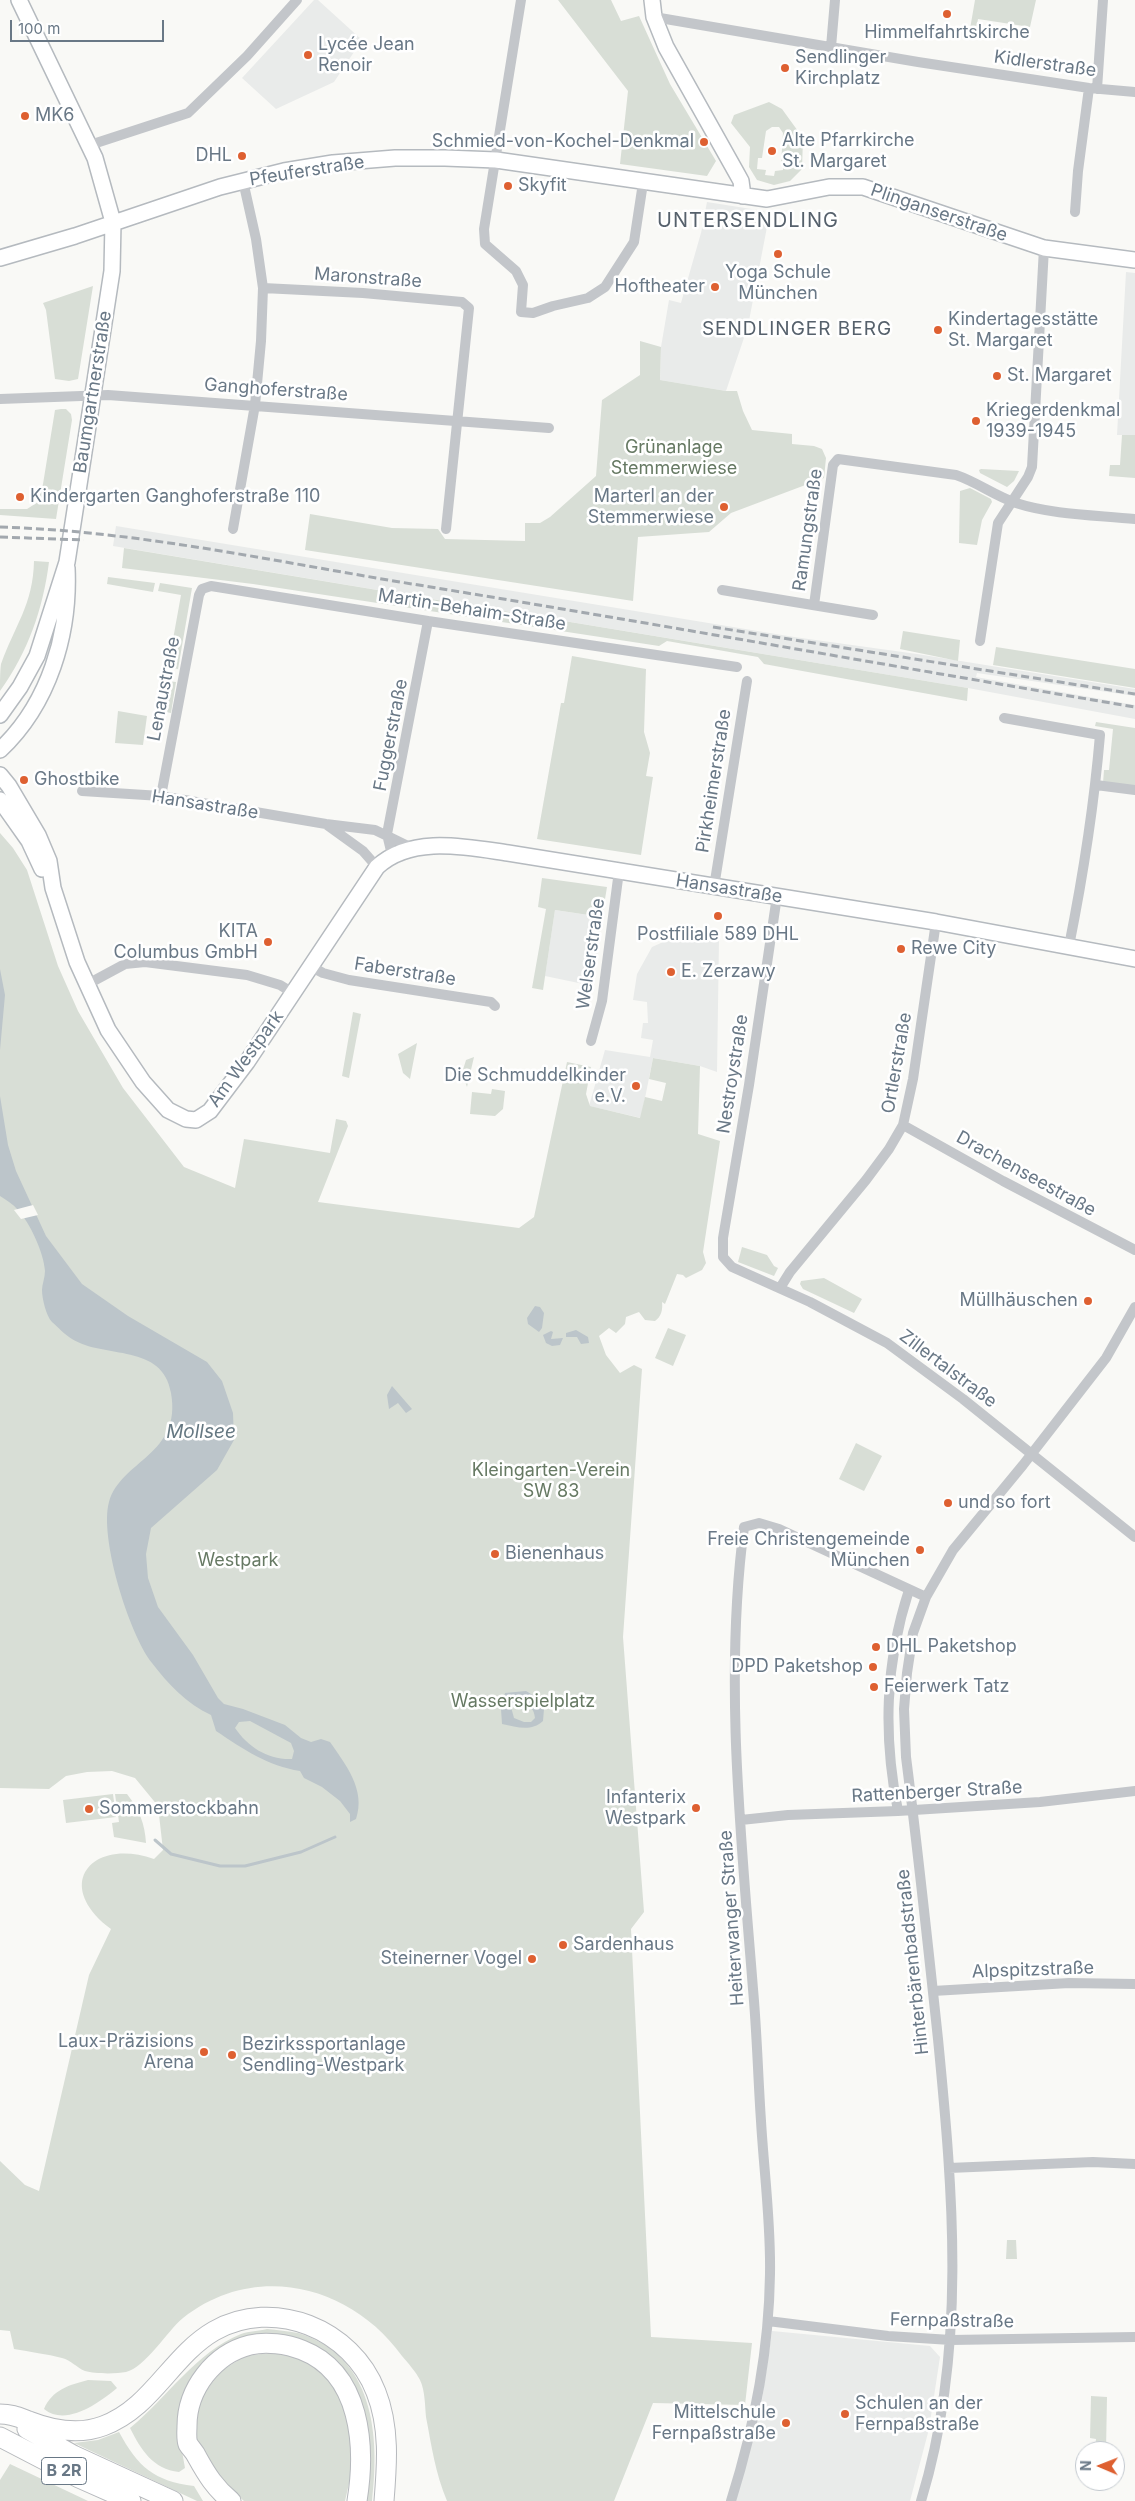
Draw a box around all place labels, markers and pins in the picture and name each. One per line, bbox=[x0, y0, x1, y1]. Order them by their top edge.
marker: Himmelfahrtskirche bbox=[941, 8, 953, 20]
place label: Himmelfahrtskirche bbox=[864, 22, 1030, 44]
place label: Lycée Jean Renoir bbox=[318, 34, 415, 76]
place label: Sendlinger Kirchplatz bbox=[795, 47, 886, 90]
marker: Lycée Jean Renoir bbox=[302, 49, 314, 61]
marker: Sendlinger Kirchplatz bbox=[779, 62, 791, 74]
place label: MK6 bbox=[35, 105, 75, 127]
marker: MK6 bbox=[19, 110, 31, 122]
place label: Alte Pfarrkirche St. Margaret bbox=[782, 130, 915, 172]
place label: Schmied-von-Kochel-Denkmal bbox=[432, 131, 694, 153]
marker: Schmied-von-Kochel-Denkmal bbox=[698, 136, 710, 148]
place label: DHL bbox=[195, 145, 232, 167]
marker: Alte Pfarrkirche St. Margaret bbox=[766, 145, 778, 157]
marker: DHL bbox=[236, 150, 248, 162]
place label: Skyfit bbox=[518, 175, 567, 197]
marker: Skyfit bbox=[502, 180, 514, 192]
marker: Yoga Schule München bbox=[772, 248, 784, 260]
place label: Yoga Schule München bbox=[725, 262, 831, 304]
place label: Hoftheater bbox=[614, 276, 705, 298]
marker: Hoftheater bbox=[709, 281, 721, 293]
place label: Kindertagesstätte St. Margaret bbox=[948, 309, 1098, 352]
marker: Kindertagesstätte St. Margaret bbox=[932, 324, 944, 336]
place label: St. Margaret bbox=[1007, 365, 1112, 387]
marker: St. Margaret bbox=[991, 370, 1003, 382]
place label: Kriegerdenkmal 1939-1945 bbox=[986, 400, 1120, 442]
marker: Kriegerdenkmal 1939-1945 bbox=[970, 415, 982, 427]
place label: Kindergarten Ganghoferstraße 110 bbox=[30, 486, 320, 508]
place label: Marterl an der Stemmerwiese bbox=[588, 486, 714, 528]
marker: Kindergarten Ganghoferstraße 110 bbox=[14, 491, 26, 503]
marker: Marterl an der Stemmerwiese bbox=[718, 501, 730, 513]
place label: Ghostbike bbox=[34, 769, 120, 791]
marker: Ghostbike bbox=[18, 774, 30, 786]
marker: Postfiliale 589 DHL bbox=[712, 910, 724, 922]
place label: KITA Columbus GmbH bbox=[113, 921, 258, 964]
place label: Postfiliale 589 DHL bbox=[637, 924, 799, 946]
marker: KITA Columbus GmbH bbox=[262, 936, 274, 948]
place label: Rewe City bbox=[911, 938, 996, 960]
marker: Rewe City bbox=[895, 943, 907, 955]
place label: E. Zerzawy bbox=[681, 961, 776, 983]
marker: E. Zerzawy bbox=[665, 966, 677, 978]
place label: Die Schmuddelkinder e.V. bbox=[444, 1065, 626, 1108]
marker: Die Schmuddelkinder e.V. bbox=[630, 1080, 642, 1092]
place label: Müllhäuschen bbox=[959, 1290, 1078, 1312]
marker: Müllhäuschen bbox=[1082, 1295, 1094, 1307]
place label: und so fort bbox=[958, 1492, 1051, 1514]
marker: und so fort bbox=[942, 1497, 954, 1509]
place label: Freie Christengemeinde München bbox=[707, 1529, 910, 1572]
place label: Bienenhaus bbox=[505, 1543, 604, 1565]
marker: Freie Christengemeinde München bbox=[914, 1544, 926, 1556]
marker: Bienenhaus bbox=[489, 1548, 501, 1560]
place label: DHL Paketshop bbox=[886, 1636, 1017, 1658]
marker: DHL Paketshop bbox=[870, 1641, 882, 1653]
place label: DPD Paketshop bbox=[731, 1656, 863, 1678]
marker: DPD Paketshop bbox=[867, 1661, 879, 1673]
place label: Feierwerk Tatz bbox=[884, 1676, 1009, 1698]
marker: Feierwerk Tatz bbox=[868, 1681, 880, 1693]
place label: Infanterix Westpark bbox=[605, 1787, 686, 1830]
place label: Sommerstockbahn bbox=[99, 1798, 259, 1820]
marker: Infanterix Westpark bbox=[690, 1802, 702, 1814]
marker: Sommerstockbahn bbox=[83, 1803, 95, 1815]
place label: Sardenhaus bbox=[573, 1934, 674, 1956]
marker: Sardenhaus bbox=[557, 1939, 569, 1951]
place label: Steinerner Vogel bbox=[381, 1948, 522, 1970]
marker: Steinerner Vogel bbox=[526, 1953, 538, 1965]
place label: Laux-Präzisions Arena bbox=[58, 2031, 194, 2074]
place label: Bezirkssportanlage Sendling-Westpark bbox=[242, 2034, 406, 2076]
marker: Laux-Präzisions Arena bbox=[198, 2046, 210, 2058]
marker: Bezirkssportanlage Sendling-Westpark bbox=[226, 2049, 238, 2061]
place label: Schulen an der Fernpaßstraße bbox=[855, 2393, 983, 2436]
place label: Mittelschule Fernpaßstraße bbox=[652, 2402, 776, 2444]
marker: Schulen an der Fernpaßstraße bbox=[839, 2408, 851, 2420]
marker: Mittelschule Fernpaßstraße bbox=[780, 2417, 792, 2429]

